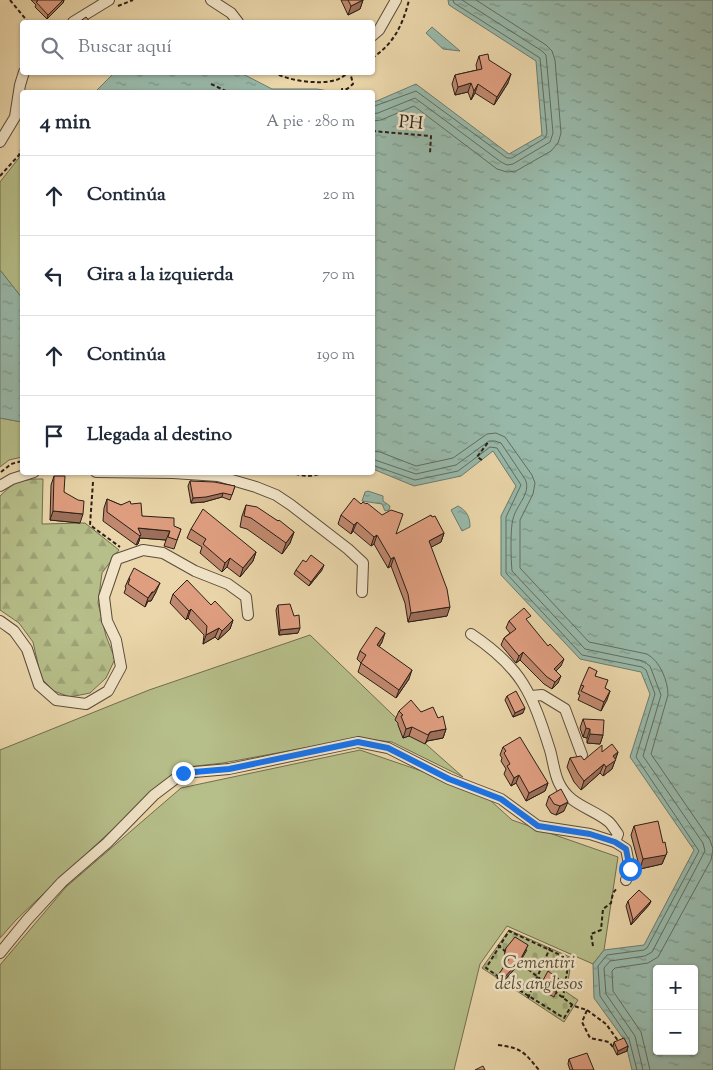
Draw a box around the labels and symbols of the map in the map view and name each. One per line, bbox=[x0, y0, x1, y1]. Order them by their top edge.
street label: PH bbox=[398, 110, 424, 138]
route end bbox=[172, 762, 195, 785]
route start bbox=[619, 858, 642, 881]
park label: Cementiri dels anglesos bbox=[495, 951, 583, 998]

